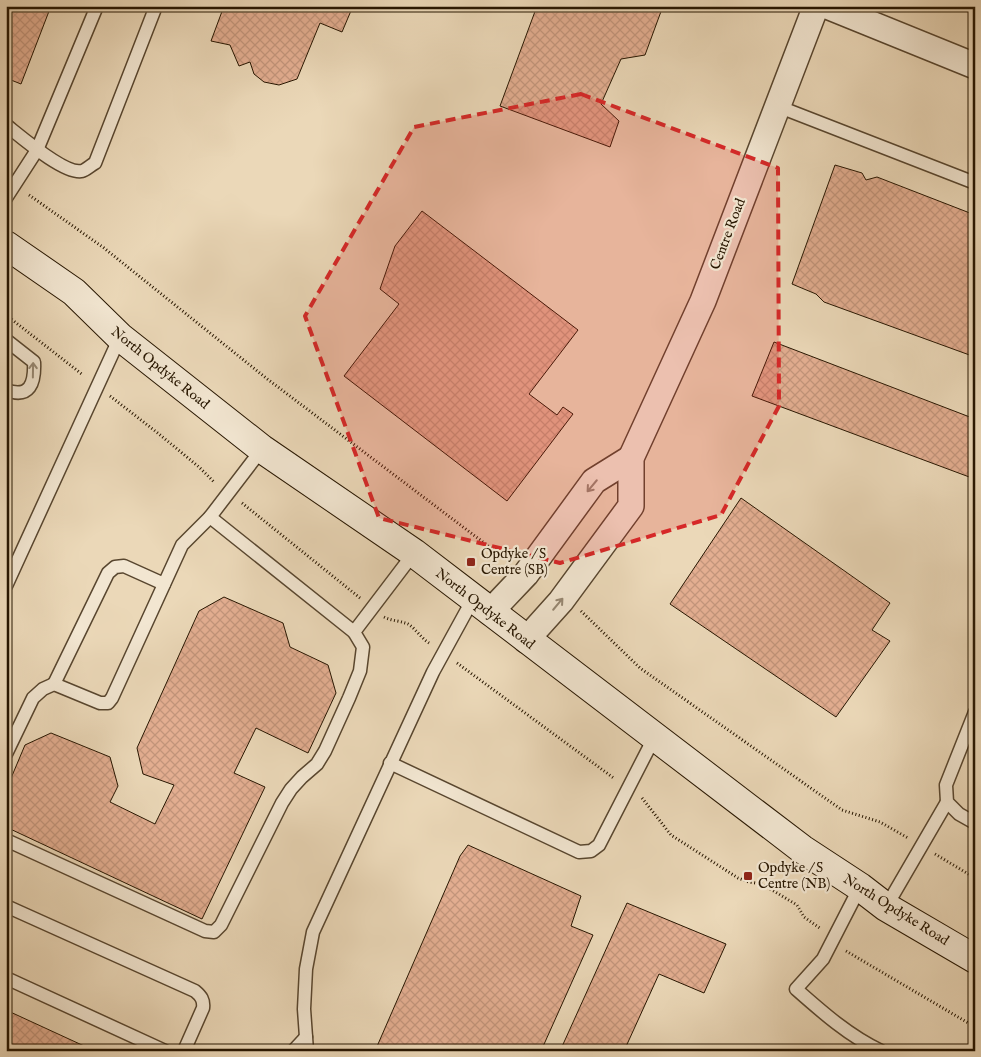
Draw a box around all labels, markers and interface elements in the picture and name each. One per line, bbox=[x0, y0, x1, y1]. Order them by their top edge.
street label: Centre Road bbox=[706, 195, 750, 272]
street label: North Opdyke Road bbox=[107, 323, 213, 414]
one-way arrow bbox=[28, 363, 38, 379]
one-way arrow bbox=[586, 479, 597, 492]
place label: Opdyke / S Centre (SB) bbox=[481, 545, 548, 579]
marker: Opdyke / S Centre (SB) bbox=[465, 556, 477, 568]
street label: North Opdyke Road bbox=[432, 565, 539, 654]
one-way arrow bbox=[553, 597, 564, 610]
place label: Opdyke / S Centre (NB) bbox=[758, 859, 830, 893]
marker: Opdyke / S Centre (NB) bbox=[742, 870, 754, 882]
street label: North Opdyke Road bbox=[840, 870, 953, 950]

